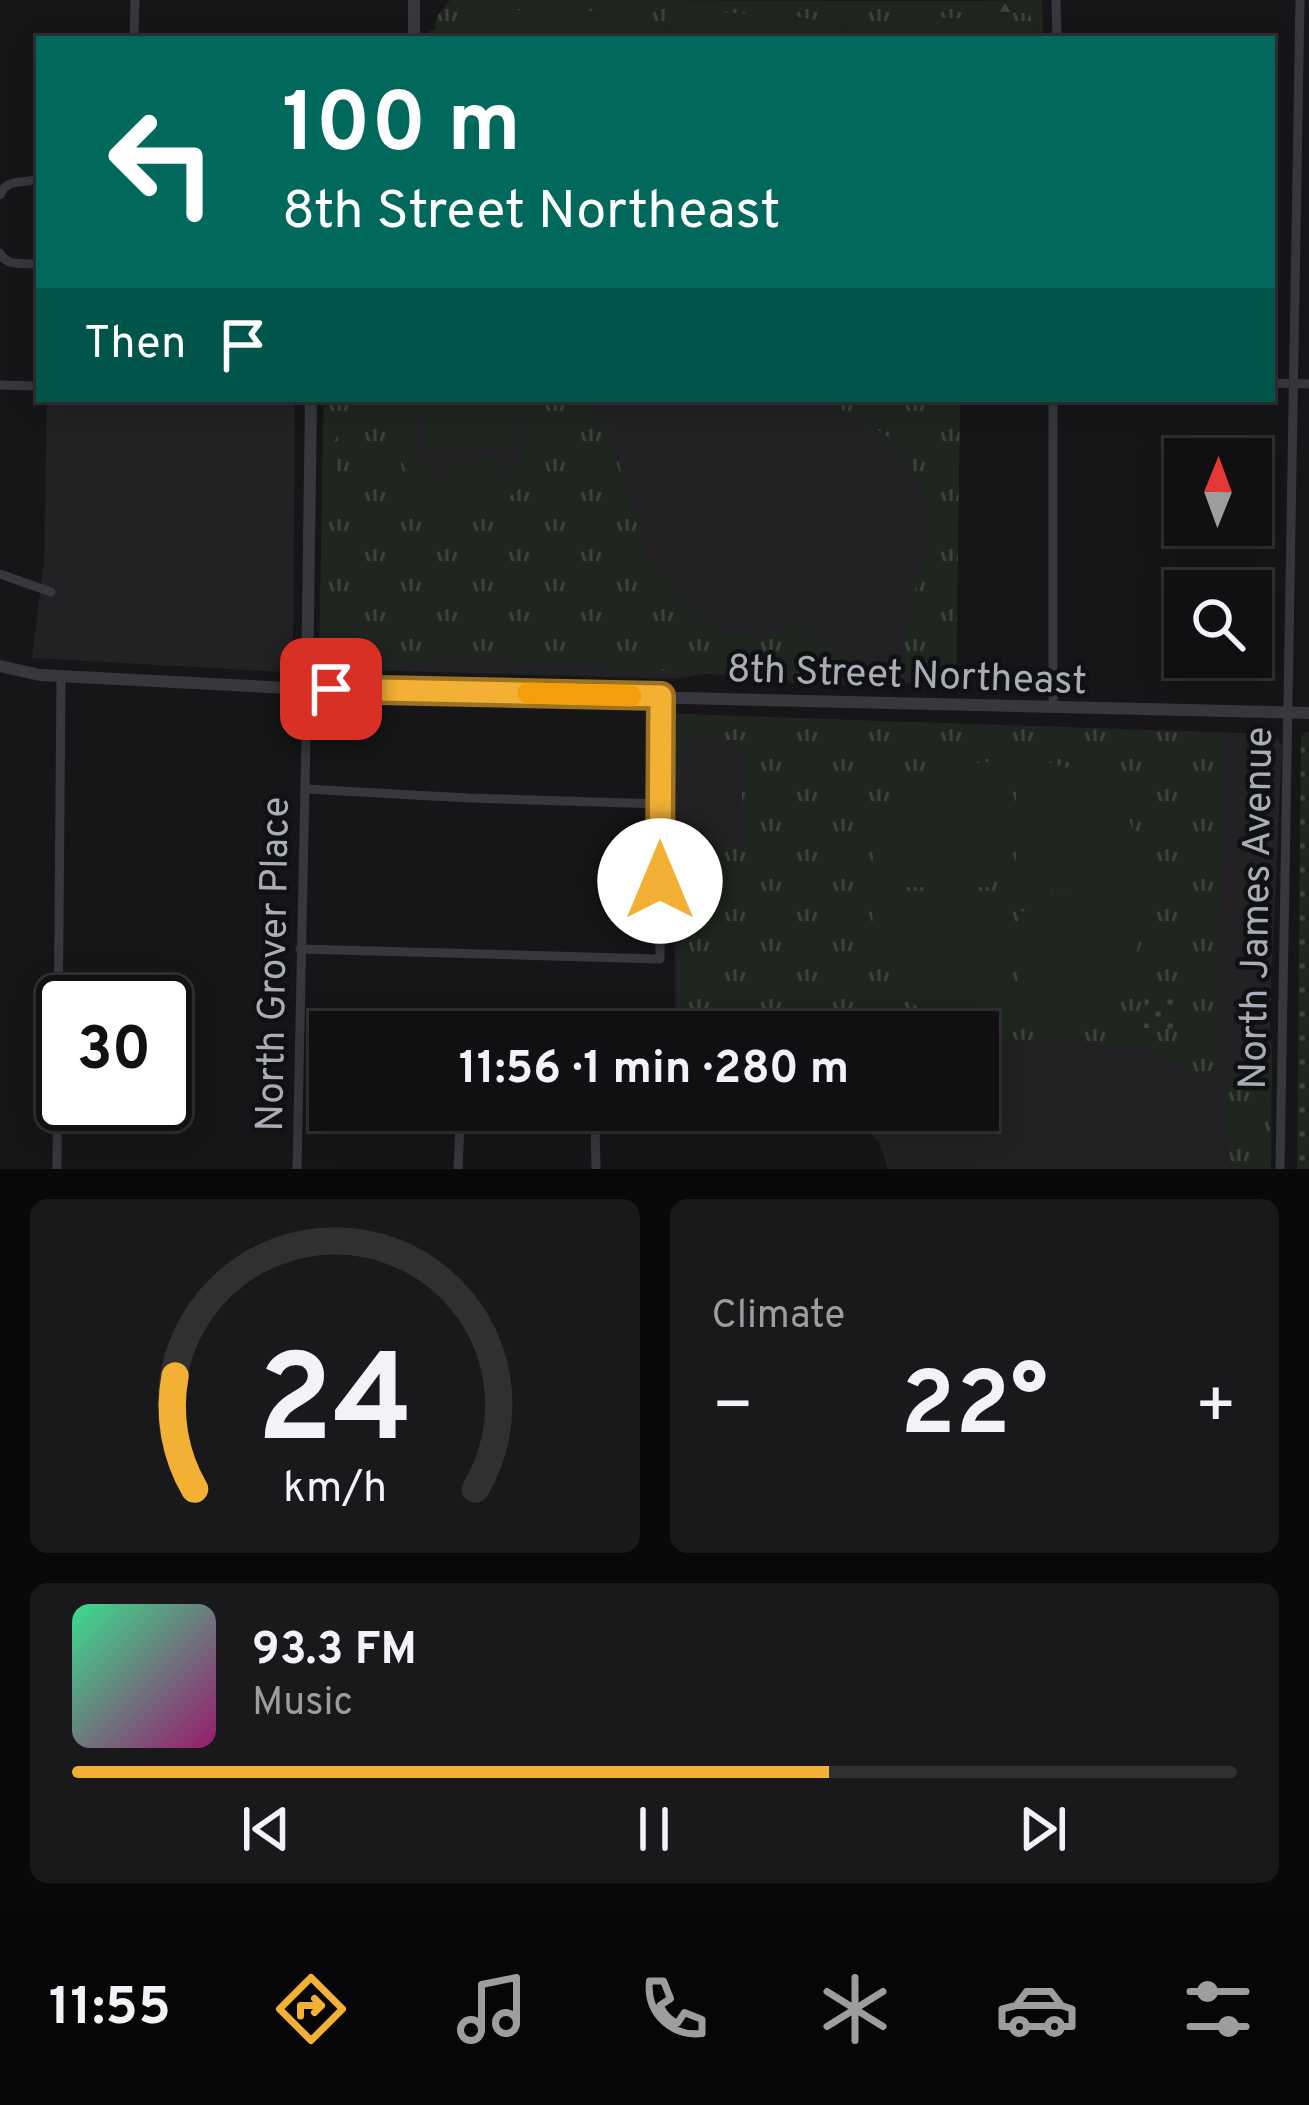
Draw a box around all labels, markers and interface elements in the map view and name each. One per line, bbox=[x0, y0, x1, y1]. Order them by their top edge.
text: 100 m bbox=[282, 75, 521, 181]
icon: left bbox=[84, 84, 240, 240]
text: 8th Street Northeast bbox=[282, 179, 781, 248]
icon: arrive bbox=[210, 312, 276, 378]
text: Then bbox=[84, 317, 186, 374]
north arrow bbox=[1164, 438, 1272, 546]
map controls bbox=[1164, 438, 1272, 678]
button: search bbox=[1164, 570, 1272, 678]
pin bbox=[280, 638, 382, 740]
street label: 8th Street Northeast bbox=[726, 647, 1088, 708]
icon: arrive bbox=[298, 656, 364, 722]
street label: North James Avenue bbox=[1231, 726, 1286, 1090]
street label: North Grover Place bbox=[248, 796, 303, 1132]
position arrow bbox=[597, 818, 723, 944]
speed limit sign: 30 bbox=[36, 975, 192, 1131]
text: 11:56 · 1 min · 280 m bbox=[459, 1042, 849, 1099]
text: Climate bbox=[712, 1293, 845, 1342]
text: 24 bbox=[256, 1328, 413, 1486]
text: 22° bbox=[900, 1353, 1048, 1466]
text: − bbox=[712, 1368, 754, 1451]
text: + bbox=[1194, 1368, 1237, 1451]
text: km/h bbox=[283, 1463, 387, 1517]
text: 93.3 FM bbox=[252, 1623, 417, 1680]
text: Music bbox=[252, 1680, 353, 1729]
icon: previous bbox=[233, 1796, 299, 1862]
icon: pause bbox=[621, 1796, 687, 1862]
icon: next bbox=[1010, 1796, 1076, 1862]
icon: directions bbox=[269, 1967, 353, 2051]
icon: music bbox=[450, 1967, 534, 2051]
icon: phone bbox=[632, 1967, 716, 2051]
icon: climate bbox=[813, 1967, 897, 2051]
icon: car bbox=[995, 1967, 1079, 2051]
icon: filters bbox=[1176, 1967, 1260, 2051]
text: 11:55 bbox=[49, 1975, 171, 2044]

